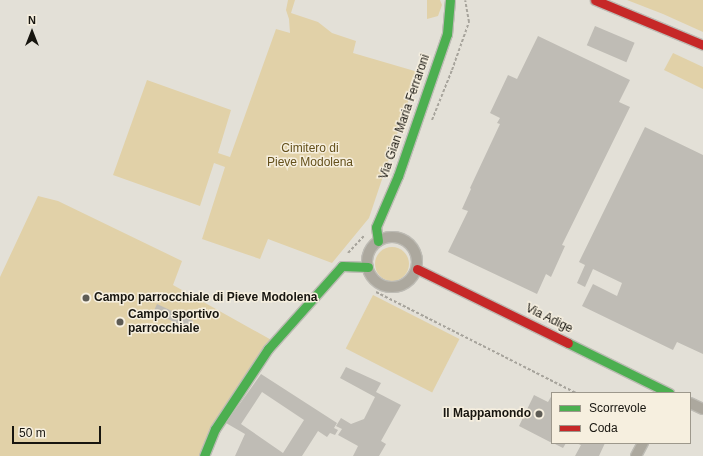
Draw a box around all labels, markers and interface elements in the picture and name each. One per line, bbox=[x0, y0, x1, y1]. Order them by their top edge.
north arrow bbox=[12, 12, 52, 52]
text: N bbox=[28, 14, 36, 26]
street label: Via Gian Maria Ferraroni bbox=[377, 53, 433, 181]
park label: Cimitero di Pieve Modolena bbox=[267, 142, 353, 170]
place label: Campo parrocchiale di Pieve Modolena bbox=[94, 291, 317, 305]
marker: Campo parrocchiale di Pieve Modolena bbox=[81, 293, 91, 303]
street label: Via Adige bbox=[523, 301, 575, 337]
place label: Campo sportivo parrocchiale bbox=[128, 308, 219, 336]
marker: Campo sportivo parrocchiale bbox=[115, 317, 125, 327]
legend bbox=[551, 392, 691, 444]
text: Scorrevole bbox=[589, 401, 646, 415]
place label: Il Mappamondo bbox=[443, 407, 531, 421]
marker: Il Mappamondo bbox=[534, 409, 544, 419]
scale bar bbox=[14, 418, 103, 444]
text: Coda bbox=[589, 421, 618, 435]
text: 50 m bbox=[19, 426, 46, 440]

